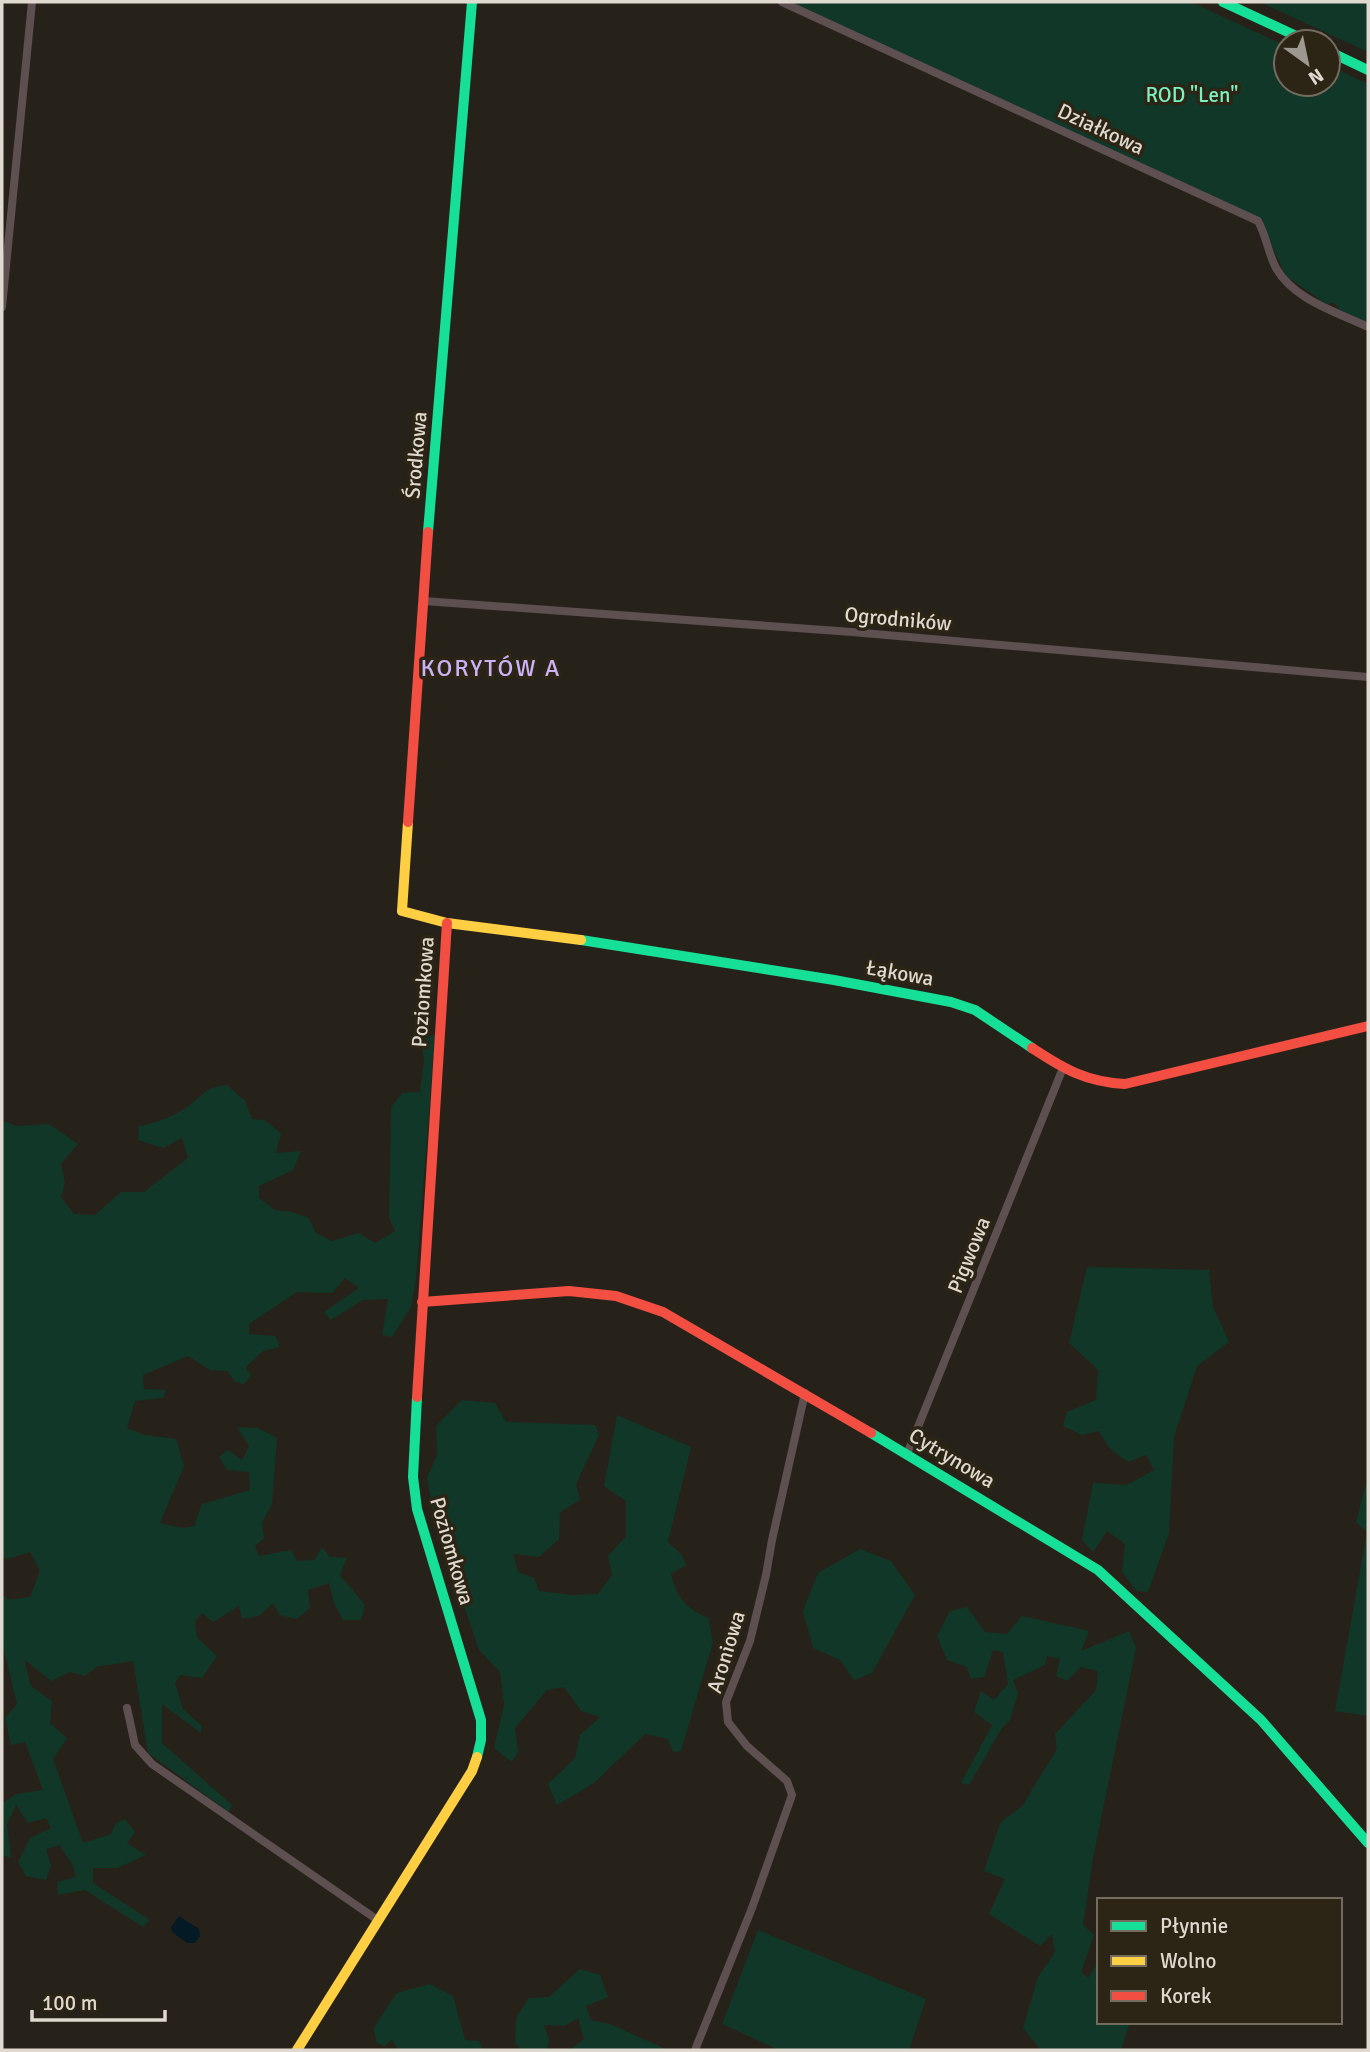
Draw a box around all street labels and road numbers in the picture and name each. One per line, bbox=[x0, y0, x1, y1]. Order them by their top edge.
street label: Działkowa bbox=[1054, 98, 1148, 160]
street label: Środkowa bbox=[399, 410, 433, 500]
street label: Ogrodników bbox=[843, 601, 953, 637]
street label: Poziomkowa bbox=[406, 936, 440, 1048]
street label: Łąkowa bbox=[864, 954, 936, 992]
street label: Pigwowa bbox=[942, 1213, 996, 1297]
street label: Cytrynowa bbox=[904, 1422, 1000, 1494]
street label: Poziomkowa bbox=[424, 1494, 480, 1608]
street label: Aroniowa bbox=[701, 1608, 751, 1696]

